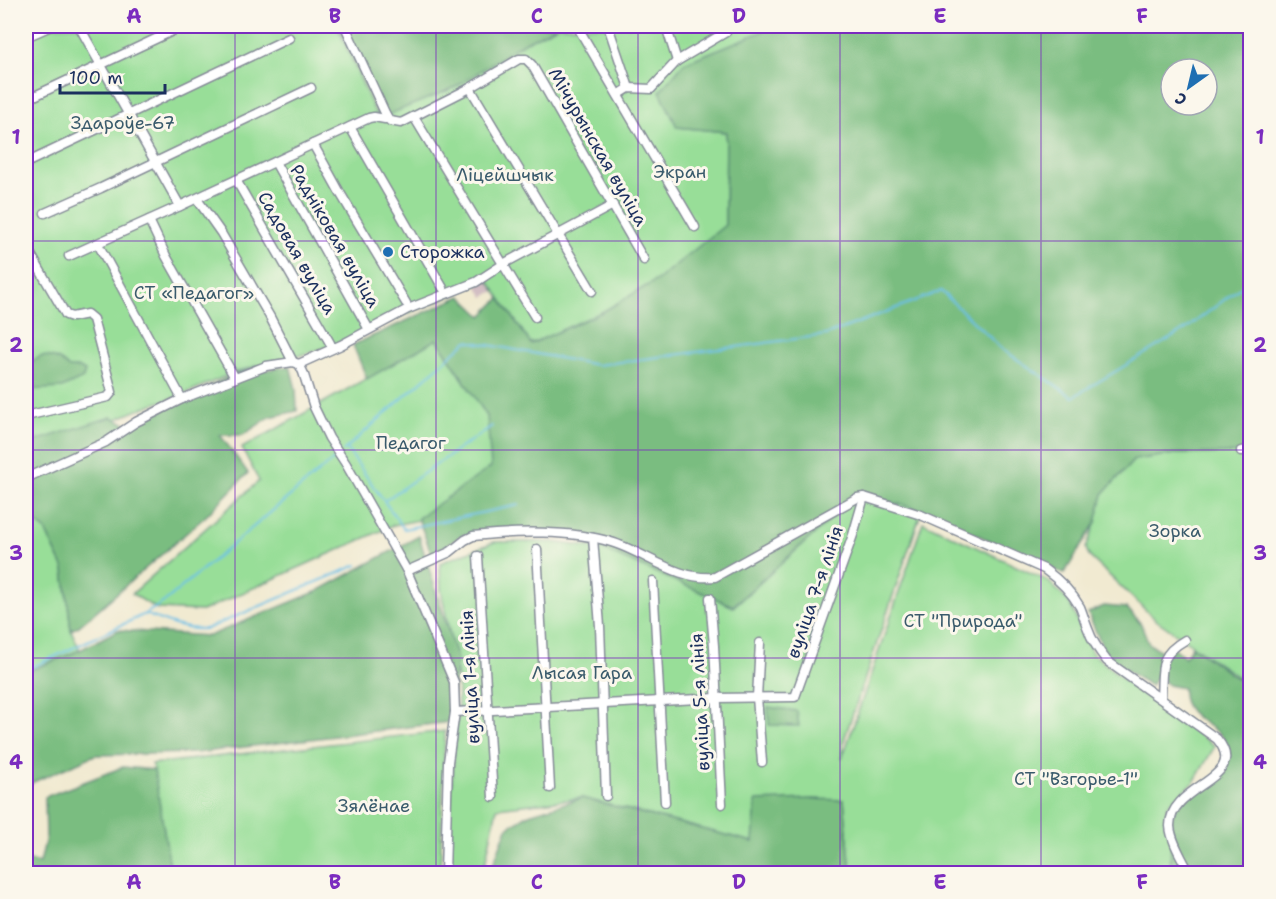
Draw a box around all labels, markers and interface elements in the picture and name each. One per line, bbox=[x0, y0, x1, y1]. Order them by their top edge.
text: A bbox=[126, 3, 142, 29]
text: B bbox=[329, 3, 341, 29]
text: C bbox=[531, 3, 543, 29]
text: D bbox=[732, 3, 746, 29]
text: E bbox=[933, 3, 947, 29]
text: F bbox=[1136, 3, 1148, 29]
scale bar bbox=[60, 57, 165, 95]
north arrow bbox=[1159, 57, 1219, 117]
street label: Мічурынская вуліца bbox=[543, 64, 653, 230]
text: 100 m bbox=[69, 66, 123, 90]
text: С bbox=[1171, 87, 1191, 110]
park label: Здароўе-67 bbox=[71, 111, 175, 135]
text: 1 bbox=[11, 124, 21, 150]
text: 1 bbox=[1255, 124, 1265, 150]
street label: Радніковая вуліца bbox=[284, 160, 386, 312]
park label: Экран bbox=[654, 160, 706, 184]
park label: Ліцейшчык bbox=[456, 163, 554, 187]
street label: Садовая вуліца bbox=[252, 187, 342, 319]
place label: Сторожка bbox=[400, 240, 485, 264]
marker: Сторожка bbox=[381, 245, 395, 259]
park label: СТ «Педагог» bbox=[134, 281, 254, 305]
text: 2 bbox=[9, 332, 23, 358]
text: 2 bbox=[1253, 332, 1267, 358]
park label: Педагог bbox=[376, 431, 446, 455]
park label: Зорка bbox=[1149, 519, 1201, 543]
street label: вуліца 7-я лінія bbox=[781, 523, 849, 661]
text: 3 bbox=[9, 540, 23, 566]
text: 3 bbox=[1253, 540, 1267, 566]
park label: СТ "Природа" bbox=[903, 609, 1023, 633]
street label: вуліца 1-я лінія bbox=[455, 610, 485, 744]
street label: вуліца 5-я лінія bbox=[684, 633, 716, 771]
park label: Лысая Гара bbox=[532, 661, 632, 685]
text: 4 bbox=[9, 749, 23, 775]
text: 4 bbox=[1253, 749, 1267, 775]
park label: СТ "Взгорье-1" bbox=[1014, 767, 1138, 791]
park label: Зялёнае bbox=[338, 794, 410, 818]
text: A bbox=[126, 869, 142, 895]
text: B bbox=[329, 869, 341, 895]
text: C bbox=[531, 869, 543, 895]
text: D bbox=[732, 869, 746, 895]
text: E bbox=[933, 869, 947, 895]
text: F bbox=[1136, 869, 1148, 895]

